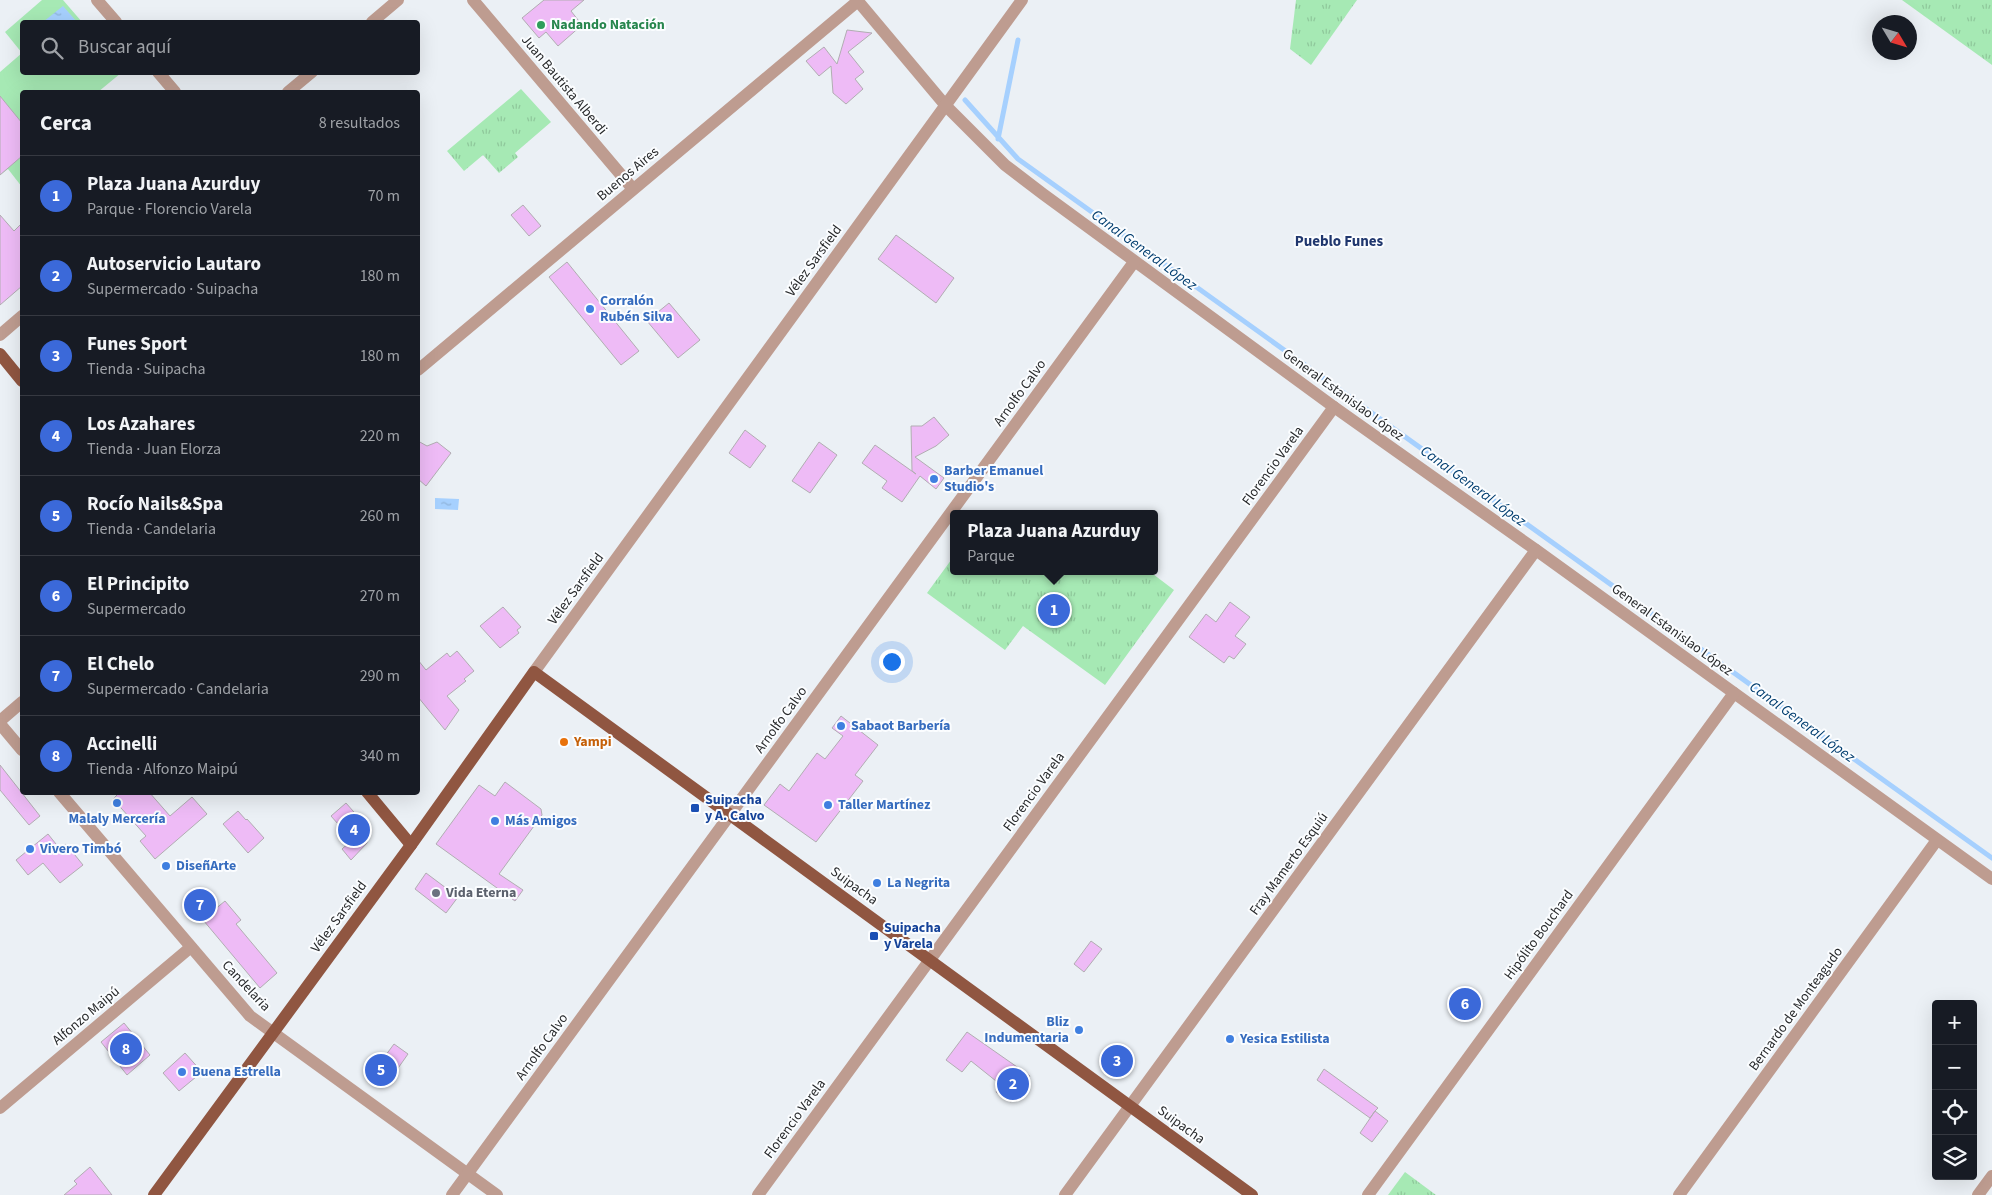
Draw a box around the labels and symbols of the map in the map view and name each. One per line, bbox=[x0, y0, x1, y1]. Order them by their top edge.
place label: Nadando Natación bbox=[551, 15, 665, 35]
north arrow bbox=[1872, 15, 1917, 60]
marker: Nadando Natación bbox=[535, 19, 547, 31]
street label: Juan Bautista Alberdi bbox=[516, 31, 612, 139]
street label: Buenos Aires bbox=[593, 142, 663, 206]
water label: Canal General López bbox=[1087, 205, 1202, 296]
street label: Vélez Sarsfield bbox=[781, 221, 847, 301]
district label: Pueblo Funes bbox=[1295, 231, 1384, 252]
place label: Corralón Rubén Silva bbox=[600, 291, 673, 327]
marker: Corralón Rubén Silva bbox=[584, 303, 596, 315]
street label: General Estanislao López bbox=[1278, 344, 1408, 446]
street label: Arnolfo Calvo bbox=[989, 355, 1051, 431]
street label: Florencio Varela bbox=[1237, 422, 1309, 510]
water label: Canal General López bbox=[1416, 441, 1531, 532]
place label: Barber Emanuel Studio's bbox=[944, 461, 1043, 497]
marker: Barber Emanuel Studio's bbox=[928, 473, 940, 485]
street label: Vélez Sarsfield bbox=[543, 549, 609, 629]
street label: General Estanislao López bbox=[1607, 579, 1737, 681]
pin: 1 bbox=[1038, 591, 1070, 629]
your location bbox=[879, 649, 905, 675]
water label: Canal General López bbox=[1745, 677, 1860, 768]
street label: Arnolfo Calvo bbox=[750, 682, 812, 758]
place label: Sabaot Barbería bbox=[851, 716, 950, 736]
marker: Sabaot Barbería bbox=[835, 720, 847, 732]
place label: Yampi bbox=[573, 732, 612, 752]
marker: Yampi bbox=[558, 736, 570, 748]
street label: Florencio Varela bbox=[998, 748, 1070, 836]
place label: Suipacha y A. Calvo bbox=[705, 790, 765, 826]
place label: Taller Martínez bbox=[838, 795, 931, 815]
marker: Malaly Mercería bbox=[111, 797, 123, 809]
marker: Taller Martínez bbox=[822, 799, 834, 811]
marker: Suipacha y A. Calvo bbox=[689, 802, 701, 814]
street label: Fray Mamerto Esquiú bbox=[1245, 808, 1333, 920]
place label: Malaly Mercería bbox=[68, 809, 166, 829]
pin: 4 bbox=[338, 811, 370, 849]
place label: Más Amigos bbox=[505, 811, 577, 831]
marker: Más Amigos bbox=[489, 815, 501, 827]
place label: Vivero Timbó bbox=[39, 839, 122, 859]
marker: Vivero Timbó bbox=[24, 843, 36, 855]
place label: DiseñArte bbox=[176, 856, 236, 876]
marker: DiseñArte bbox=[160, 860, 172, 872]
street label: Suipacha bbox=[826, 862, 882, 910]
place label: La Negrita bbox=[887, 873, 950, 893]
street label: Vélez Sarsfield bbox=[306, 877, 372, 957]
marker: La Negrita bbox=[871, 877, 883, 889]
place label: Vida Eterna bbox=[445, 883, 516, 903]
pin: 7 bbox=[184, 886, 216, 924]
street label: Hipólito Bouchard bbox=[1500, 886, 1578, 984]
marker: Vida Eterna bbox=[430, 887, 442, 899]
place label: Suipacha y Varela bbox=[884, 918, 941, 954]
marker: Suipacha y Varela bbox=[868, 930, 880, 942]
street label: Bernardo de Monteagudo bbox=[1744, 943, 1848, 1075]
street label: Candelaria bbox=[217, 956, 275, 1016]
street label: Alfonzo Maipú bbox=[48, 982, 124, 1050]
pin: 6 bbox=[1449, 985, 1481, 1023]
street label: Arnolfo Calvo bbox=[511, 1009, 573, 1085]
place label: Bliz Indumentaria bbox=[984, 1012, 1070, 1048]
marker: Bliz Indumentaria bbox=[1073, 1024, 1085, 1036]
place label: Yesica Estilista bbox=[1239, 1029, 1330, 1049]
pin: 8 bbox=[110, 1030, 142, 1068]
marker: Yesica Estilista bbox=[1224, 1033, 1236, 1045]
pin: 3 bbox=[1101, 1042, 1133, 1080]
pin: 5 bbox=[365, 1051, 397, 1089]
place label: Buena Estrella bbox=[192, 1062, 281, 1082]
pin: 2 bbox=[997, 1065, 1029, 1103]
marker: Buena Estrella bbox=[176, 1066, 188, 1078]
street label: Florencio Varela bbox=[759, 1075, 831, 1163]
street label: Suipacha bbox=[1153, 1101, 1209, 1149]

